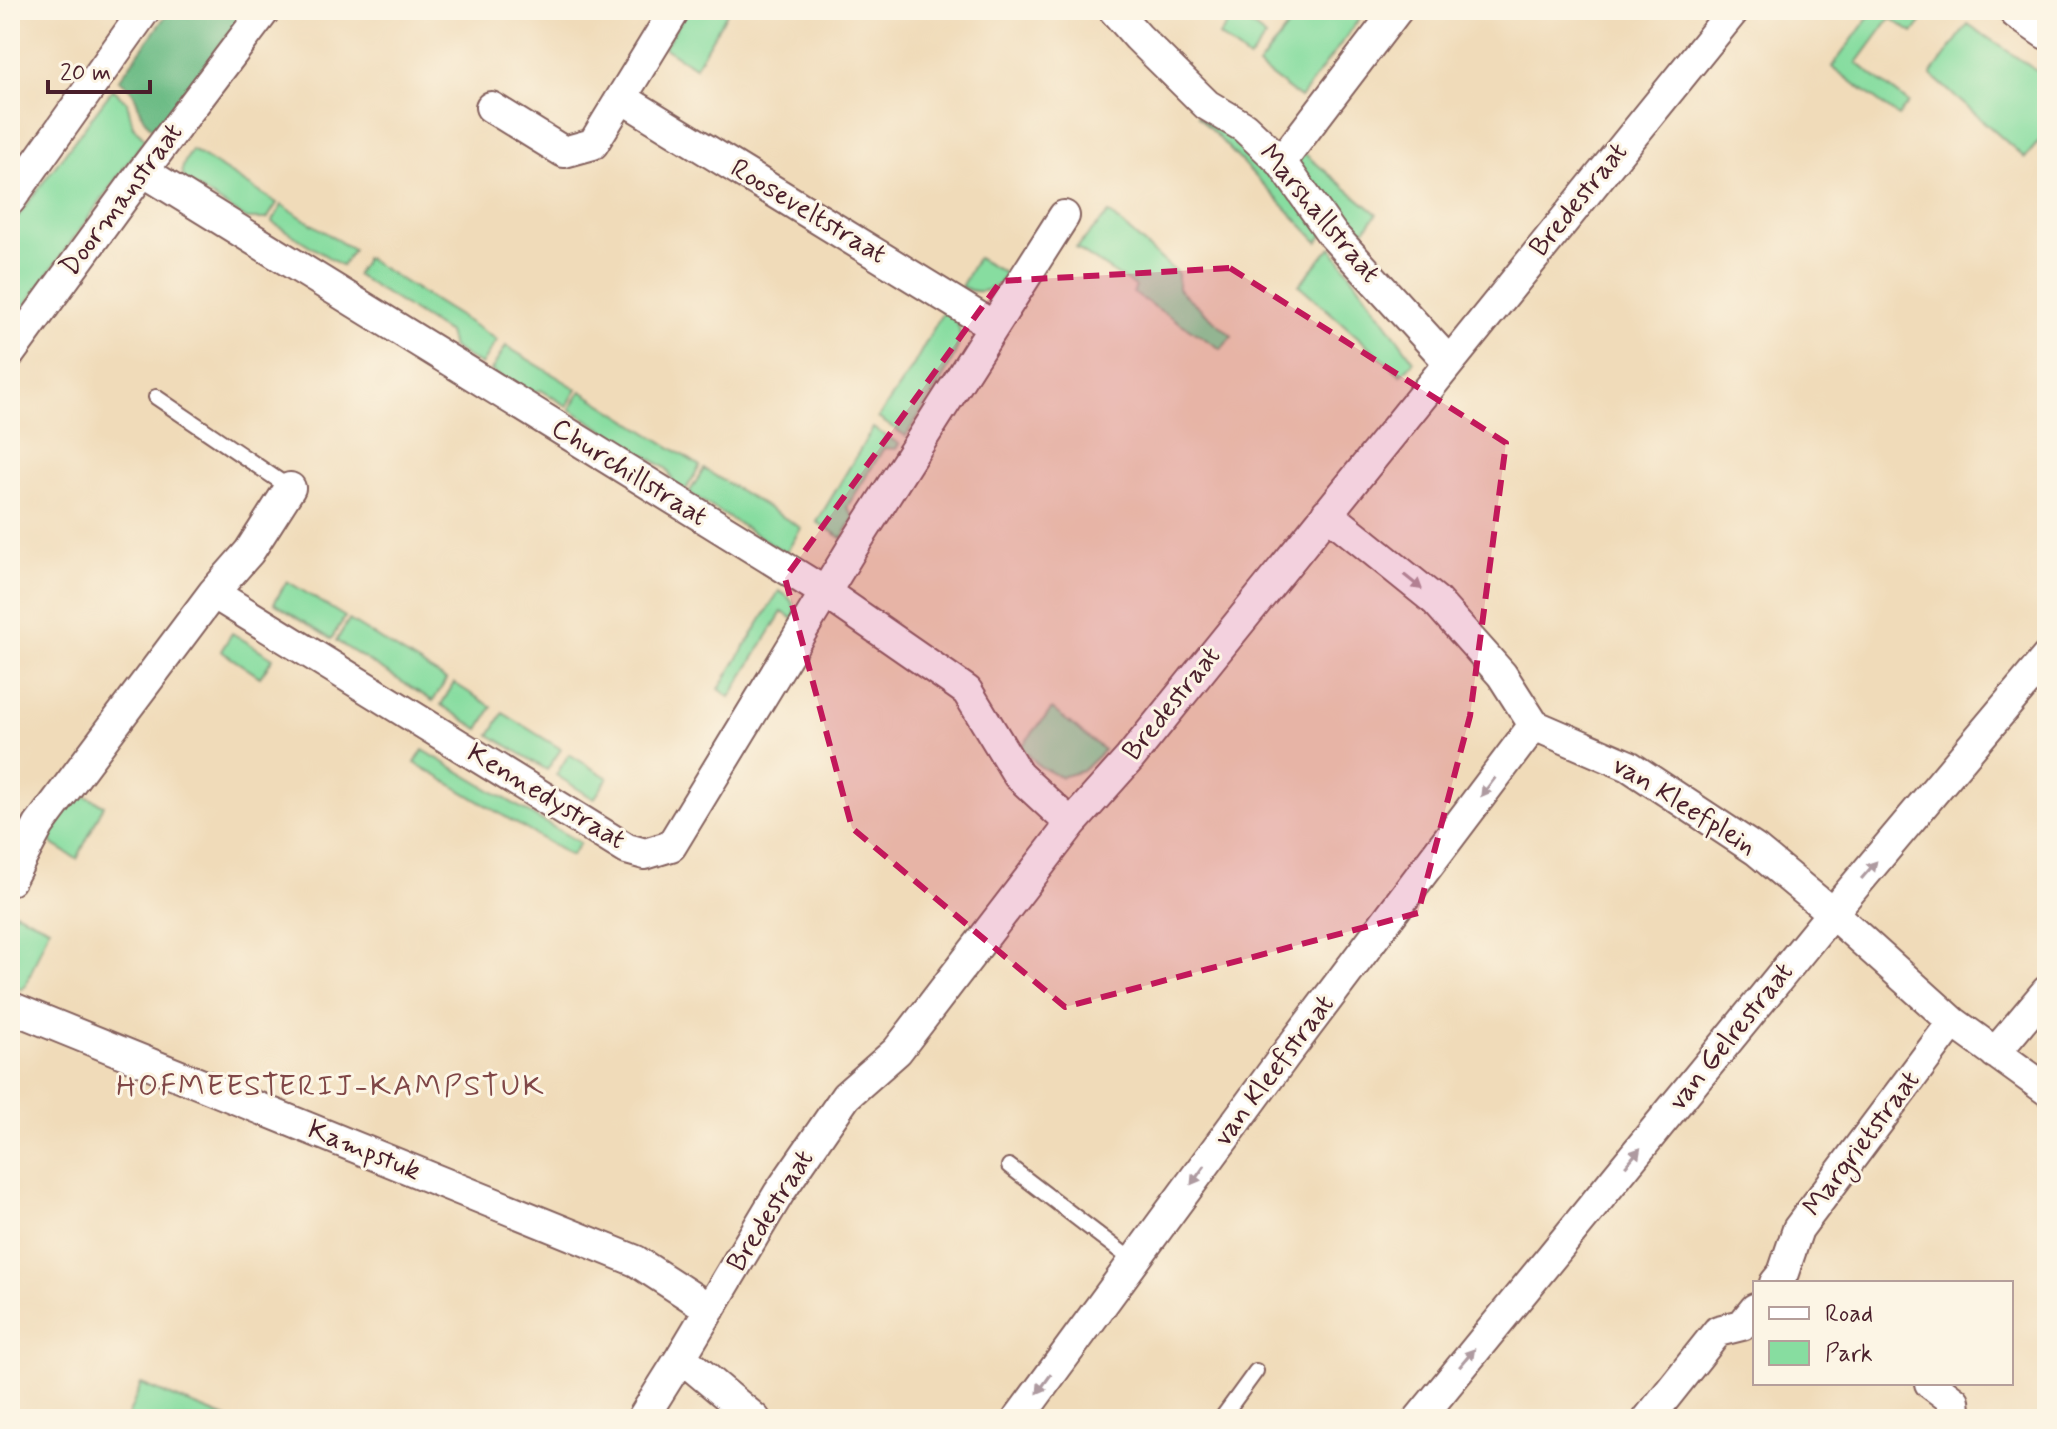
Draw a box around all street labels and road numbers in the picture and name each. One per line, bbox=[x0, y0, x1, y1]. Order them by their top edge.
street label: Doormanstraat bbox=[52, 116, 192, 284]
street label: Bredestraat bbox=[1521, 135, 1637, 265]
street label: Marshallstraat bbox=[1250, 137, 1388, 291]
street label: Rooseveltstraat bbox=[723, 151, 893, 273]
street label: Churchillstraat bbox=[544, 410, 714, 536]
street label: Bredestraat bbox=[1114, 639, 1230, 769]
street label: Kennedystraat bbox=[460, 735, 632, 859]
street label: van Kleefplein bbox=[1605, 747, 1763, 865]
street label: van Gelrestraat bbox=[1660, 955, 1802, 1119]
street label: van Kleefstraat bbox=[1205, 987, 1343, 1155]
street label: Margrietstraat bbox=[1795, 1064, 1931, 1226]
street label: Kampstuk bbox=[302, 1112, 426, 1190]
street label: Bredestraat bbox=[719, 1143, 823, 1279]

